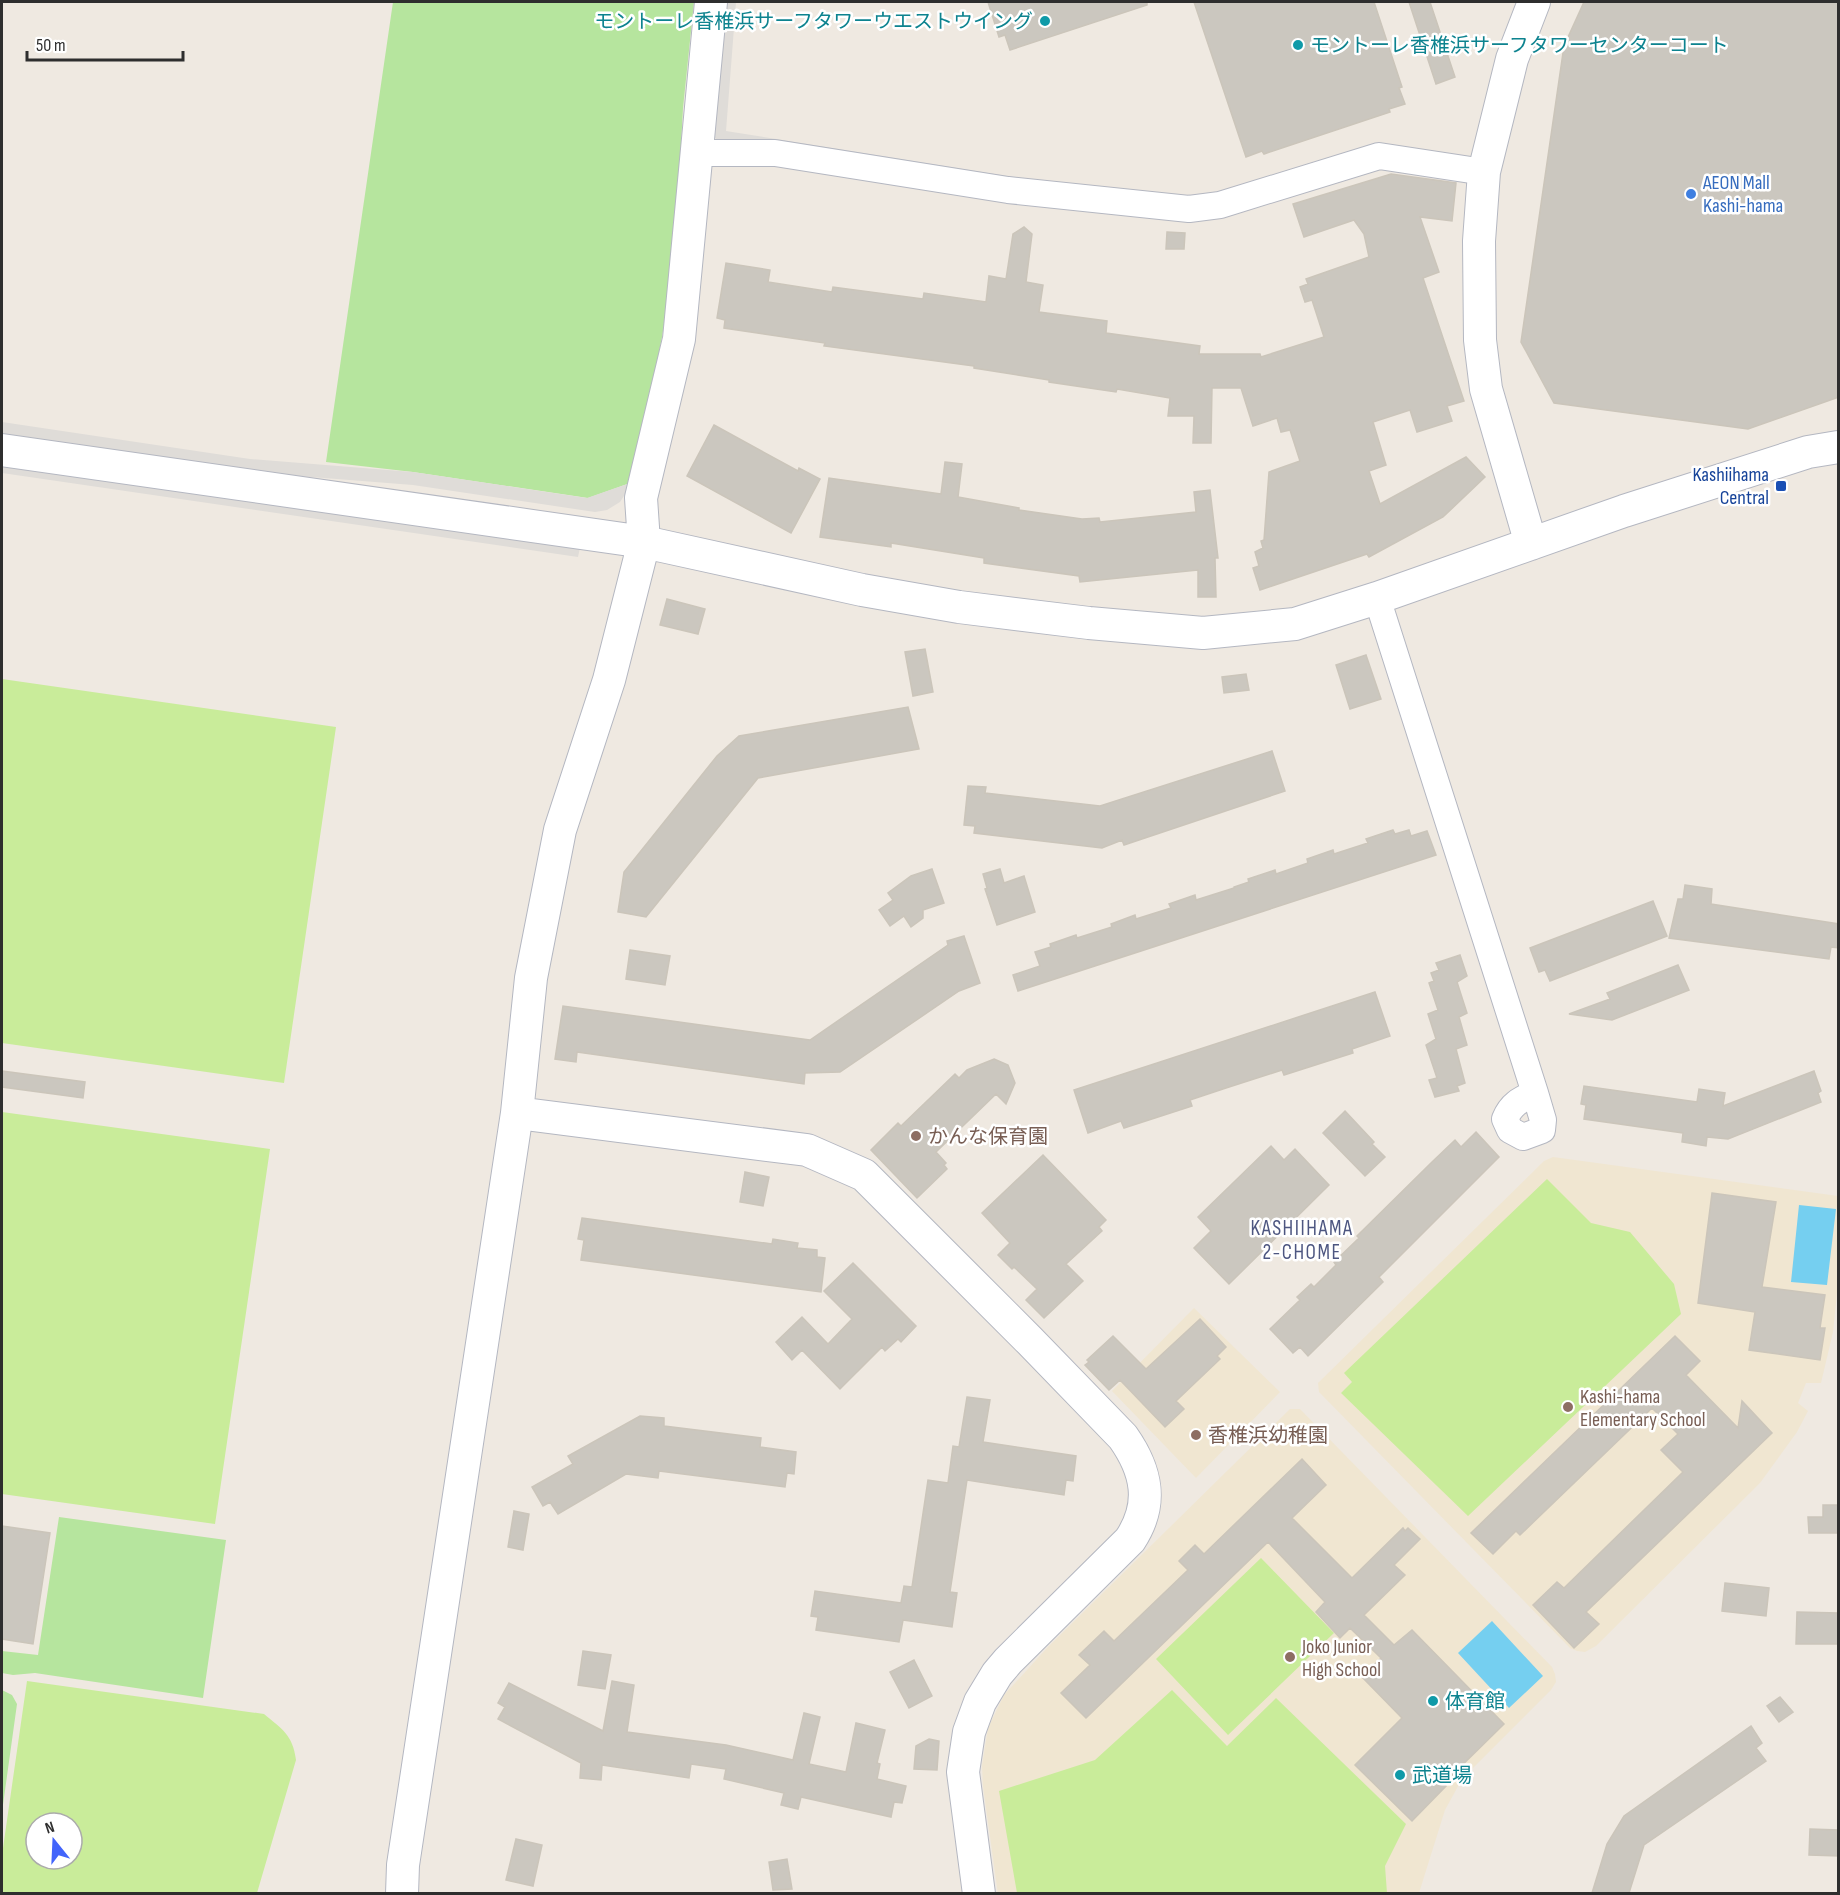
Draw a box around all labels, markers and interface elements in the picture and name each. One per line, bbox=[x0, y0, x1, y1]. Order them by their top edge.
place label: モントーレ香椎浜サーフタワーウエストウイング bbox=[594, 10, 1033, 34]
marker: モントーレ香椎浜サーフタワーウエストウイング bbox=[1038, 14, 1052, 28]
scale bar bbox=[27, 24, 183, 62]
place label: モントーレ香椎浜サーフタワーセンターコート bbox=[1310, 34, 1729, 58]
text: 50 m bbox=[36, 35, 66, 56]
marker: モントーレ香椎浜サーフタワーセンターコート bbox=[1291, 38, 1305, 52]
place label: AEON Mall Kashi-hama bbox=[1702, 171, 1783, 218]
marker: AEON Mall Kashi-hama bbox=[1684, 187, 1698, 201]
place label: Kashiihama Central bbox=[1692, 463, 1769, 510]
marker: Kashiihama Central bbox=[1774, 479, 1788, 493]
place label: かんな保育園 bbox=[928, 1125, 1048, 1149]
marker: かんな保育園 bbox=[909, 1129, 923, 1143]
district label: KASHIIHAMA 2-CHOME bbox=[1251, 1216, 1353, 1265]
place label: Kashi-hama Elementary School bbox=[1580, 1385, 1706, 1432]
marker: Kashi-hama Elementary School bbox=[1561, 1400, 1575, 1414]
place label: 香椎浜幼稚園 bbox=[1208, 1424, 1328, 1448]
marker: 香椎浜幼稚園 bbox=[1189, 1428, 1203, 1442]
place label: Joko Junior High School bbox=[1301, 1635, 1381, 1682]
marker: Joko Junior High School bbox=[1283, 1650, 1297, 1664]
place label: 体育館 bbox=[1445, 1690, 1505, 1714]
marker: 体育館 bbox=[1426, 1694, 1440, 1708]
place label: 武道場 bbox=[1412, 1764, 1472, 1788]
marker: 武道場 bbox=[1393, 1768, 1407, 1782]
north arrow bbox=[24, 1811, 84, 1871]
text: N bbox=[43, 1818, 57, 1839]

